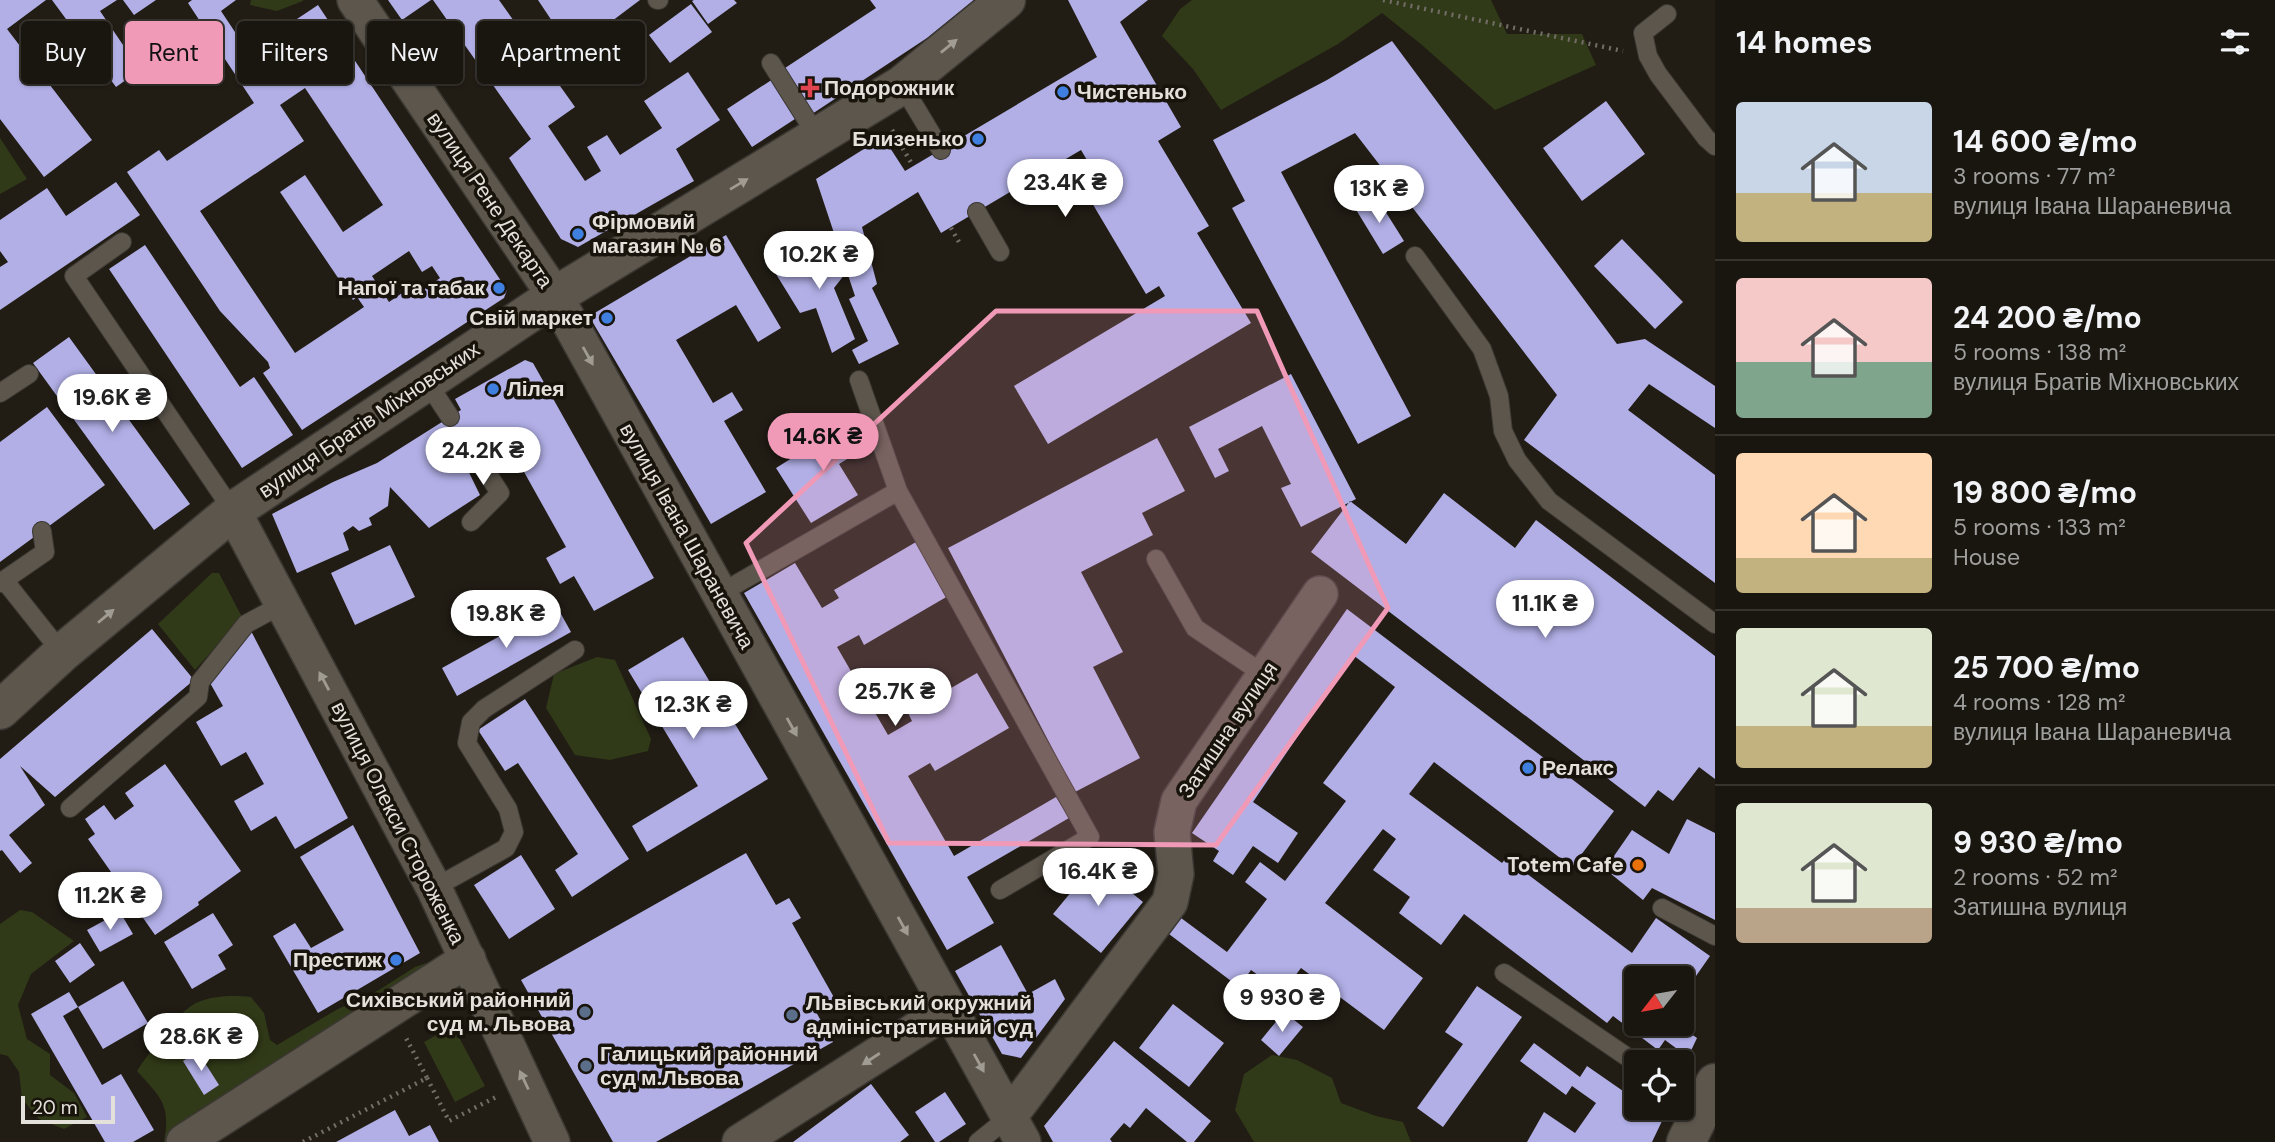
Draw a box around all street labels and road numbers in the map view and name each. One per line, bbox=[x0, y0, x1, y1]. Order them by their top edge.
street label: вулиця Рене Декарта bbox=[421, 106, 560, 294]
street label: вулиця Братів Міхновських bbox=[253, 335, 485, 505]
street label: вулиця Івана Шараневича bbox=[613, 418, 761, 654]
street label: Затишна вулиця bbox=[1172, 656, 1284, 804]
street label: вулиця Олекси Стороженка bbox=[324, 697, 472, 949]

